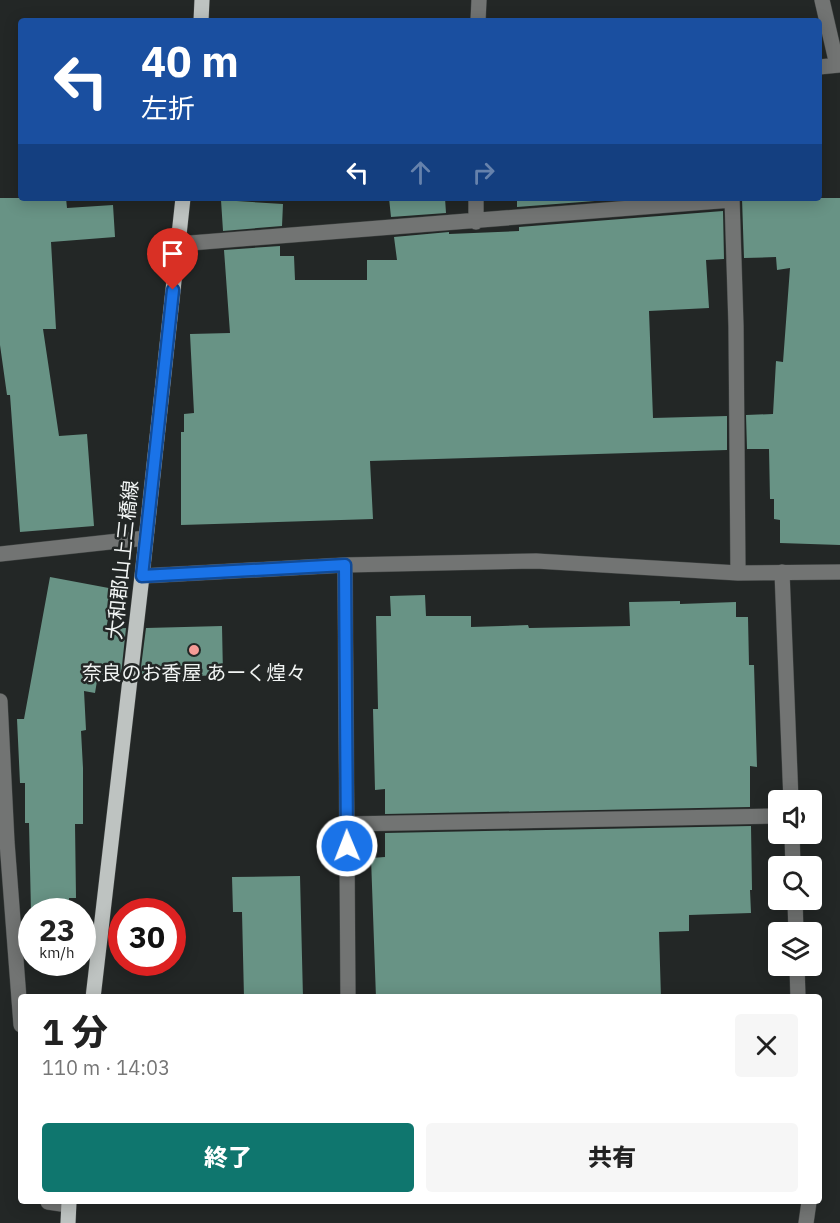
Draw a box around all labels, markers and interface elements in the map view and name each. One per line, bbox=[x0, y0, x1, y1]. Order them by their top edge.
text: 40 m bbox=[141, 34, 239, 89]
icon: left bbox=[42, 42, 120, 120]
text: 左折 bbox=[141, 90, 195, 125]
icon: left bbox=[341, 156, 374, 189]
icon: ahead bbox=[404, 156, 437, 189]
icon: right bbox=[467, 156, 500, 189]
pin bbox=[147, 228, 198, 290]
icon: arrive bbox=[156, 237, 189, 270]
street label: 大和郡山上三橋線 bbox=[100, 479, 144, 641]
marker: 奈良のお香屋 あーく煌々 bbox=[187, 643, 201, 657]
place label: 奈良のお香屋 あーく煌々 bbox=[82, 659, 306, 686]
map controls bbox=[768, 790, 822, 976]
button: sound bbox=[768, 790, 822, 844]
position arrow bbox=[315, 814, 379, 878]
button: search bbox=[768, 856, 822, 910]
speed limit sign: 30 bbox=[108, 898, 186, 976]
text: 23 bbox=[39, 910, 75, 949]
button: layers bbox=[768, 922, 822, 976]
text: km/h bbox=[39, 943, 75, 962]
text: 1 分 bbox=[42, 1008, 108, 1055]
button: close bbox=[735, 1014, 798, 1077]
text: 110 m · 14:03 bbox=[42, 1054, 170, 1081]
button: 終了 bbox=[42, 1123, 414, 1192]
button: 共有 bbox=[426, 1123, 798, 1192]

